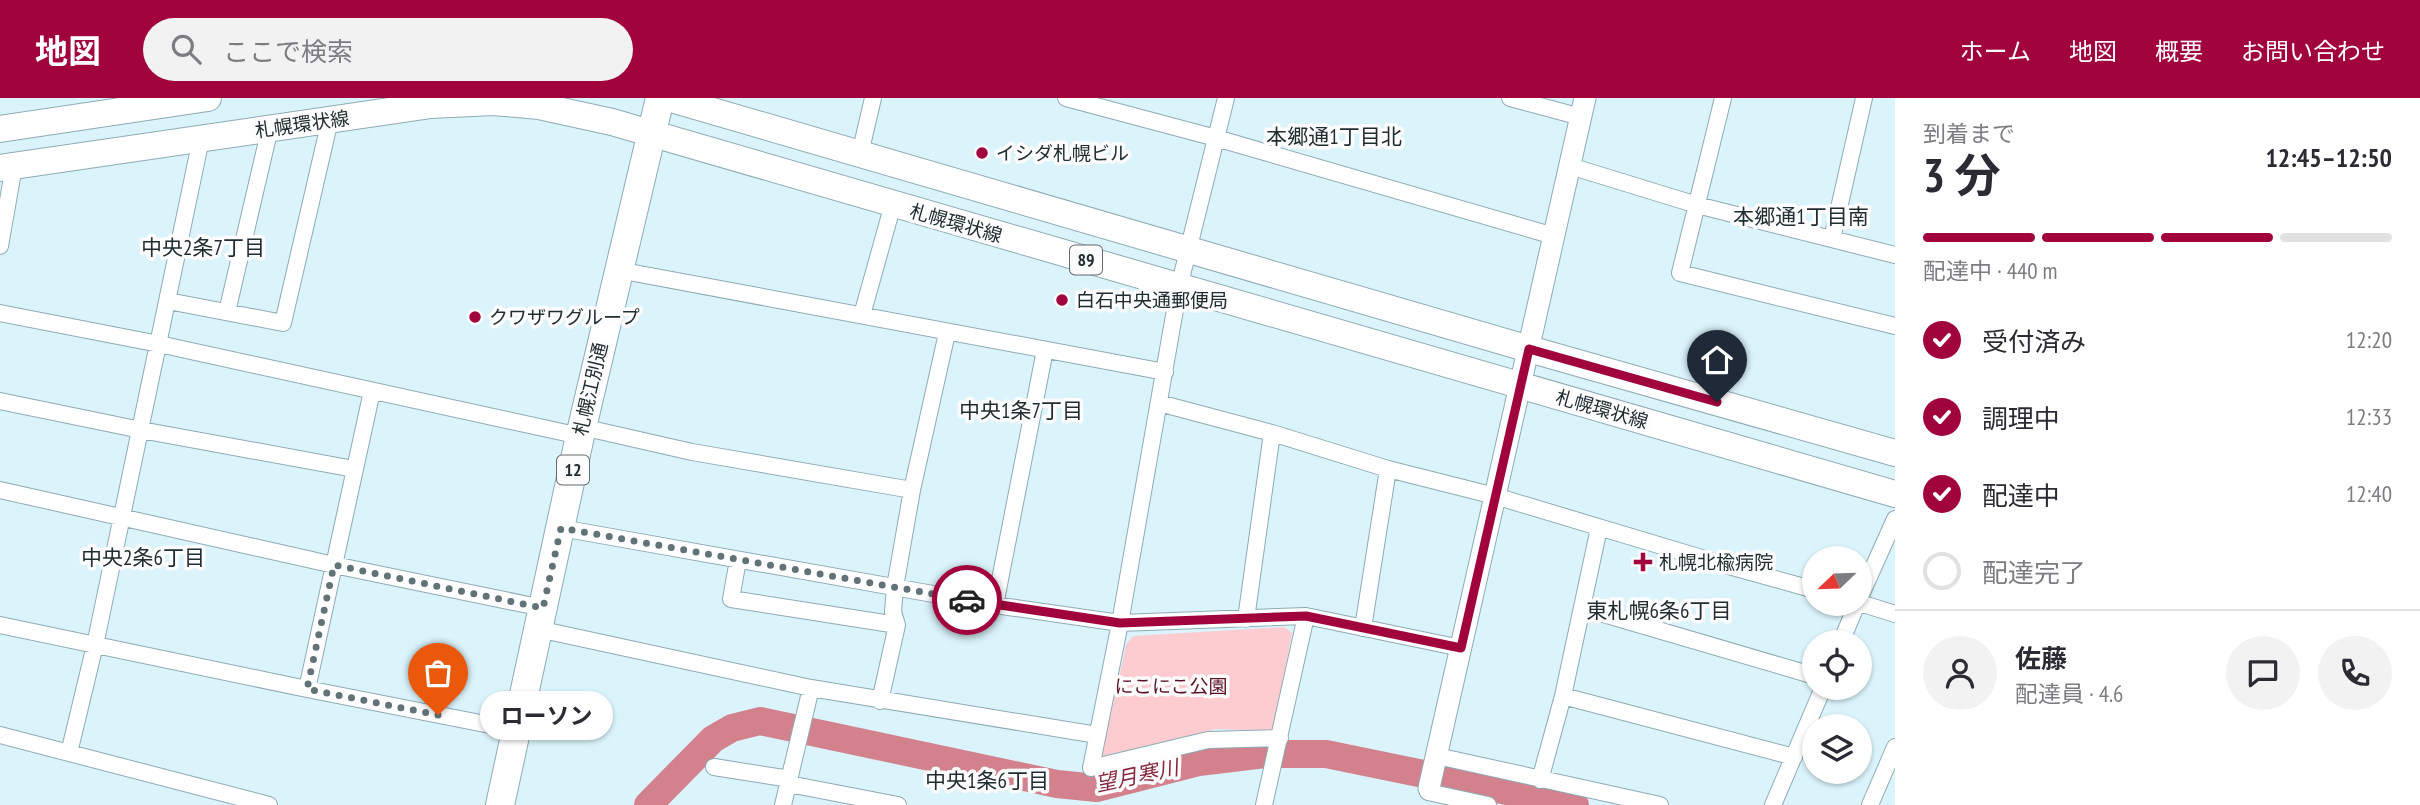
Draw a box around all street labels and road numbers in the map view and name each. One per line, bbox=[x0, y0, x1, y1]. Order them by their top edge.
street label: 札幌環状線 bbox=[253, 106, 351, 142]
street label: 札幌環状線 bbox=[907, 198, 1005, 248]
road number: 89 bbox=[1070, 246, 1102, 274]
street label: 札幌江別通 bbox=[568, 340, 612, 438]
street label: 札幌環状線 bbox=[1553, 384, 1651, 434]
road number: 12 bbox=[557, 456, 589, 484]

